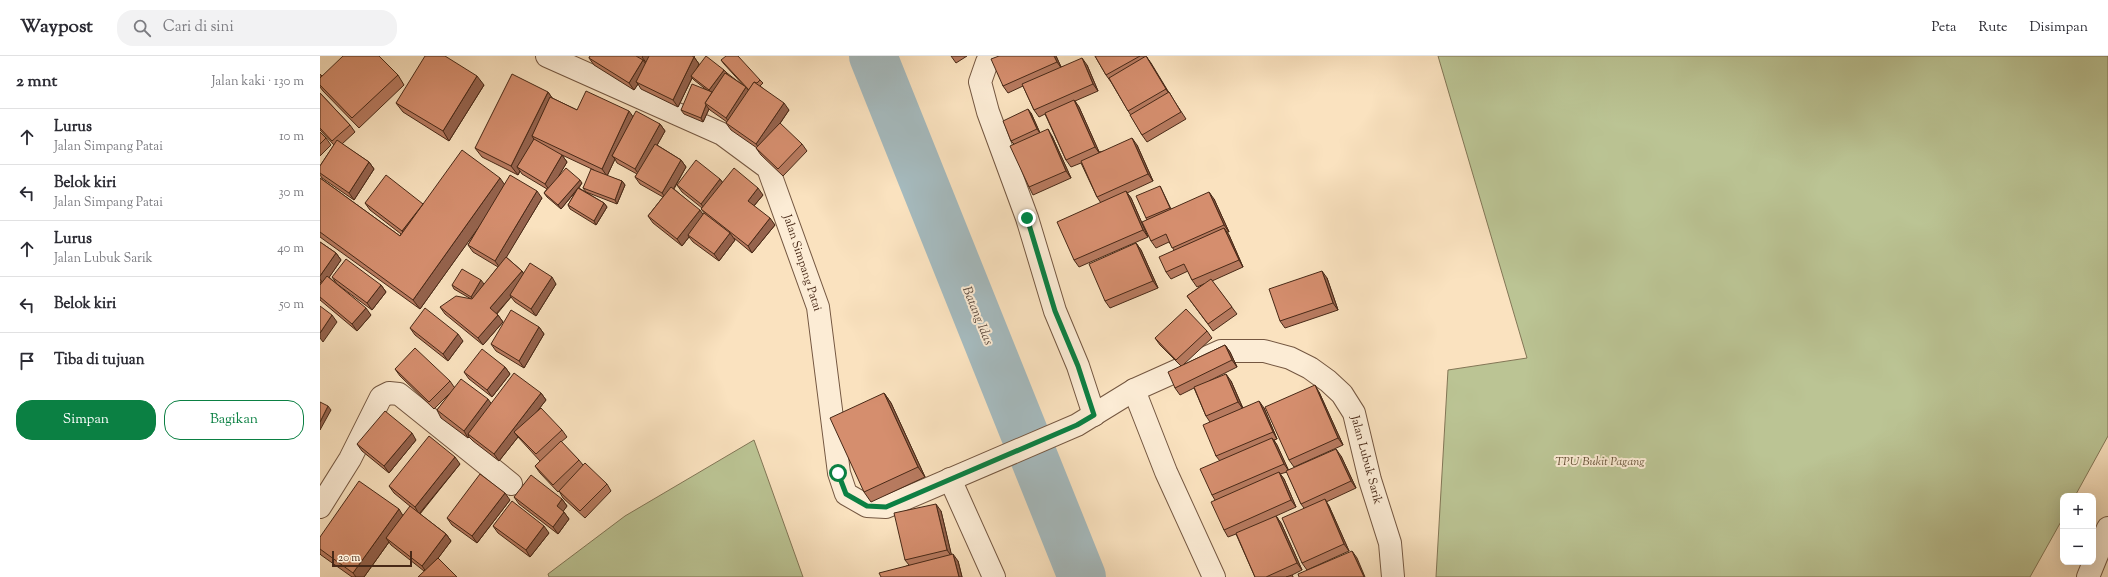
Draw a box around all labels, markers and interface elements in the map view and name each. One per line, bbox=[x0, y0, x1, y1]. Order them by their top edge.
search box bbox=[117, 10, 397, 46]
text: Waypost bbox=[20, 14, 93, 41]
icon: search bbox=[131, 17, 153, 39]
text: Cari di sini bbox=[163, 17, 234, 38]
text: Peta bbox=[1931, 18, 1956, 38]
text: Rute bbox=[1978, 18, 2008, 38]
text: Disimpan bbox=[2030, 18, 2088, 38]
text: 2 mnt bbox=[16, 70, 57, 94]
text: Jalan kaki · 130 m bbox=[212, 73, 304, 91]
text: Lurus bbox=[54, 117, 92, 138]
icon: ahead bbox=[16, 126, 38, 148]
text: 10 m bbox=[279, 128, 304, 146]
text: Jalan Simpang Patai bbox=[54, 138, 163, 156]
text: Belok kiri bbox=[54, 173, 116, 194]
icon: left bbox=[16, 182, 38, 204]
text: 30 m bbox=[278, 184, 304, 202]
text: Jalan Simpang Patai bbox=[54, 194, 163, 212]
route end bbox=[1018, 209, 1036, 227]
street label: Jalan Simpang Patai bbox=[778, 211, 826, 314]
text: Lurus bbox=[54, 229, 92, 250]
icon: ahead bbox=[16, 238, 38, 260]
text: 40 m bbox=[277, 240, 304, 258]
text: Jalan Lubuk Sarik bbox=[54, 250, 153, 268]
water label: Batang Idas bbox=[957, 284, 997, 348]
icon: left bbox=[16, 294, 38, 316]
text: Belok kiri bbox=[54, 294, 116, 315]
text: 50 m bbox=[279, 296, 304, 314]
icon: arrive bbox=[16, 350, 38, 372]
text: Tiba di tujuan bbox=[54, 350, 145, 371]
button: Simpan bbox=[16, 400, 156, 440]
button: Bagikan bbox=[164, 400, 304, 440]
street label: Jalan Lubuk Sarik bbox=[1345, 413, 1387, 507]
park label: TPU Bukit Pagang bbox=[1555, 453, 1645, 471]
route start bbox=[829, 464, 847, 482]
map controls bbox=[2060, 493, 2096, 565]
button: + bbox=[2060, 493, 2096, 529]
button: − bbox=[2060, 529, 2096, 565]
scale bar bbox=[332, 549, 412, 568]
text: 20 m bbox=[338, 550, 360, 566]

